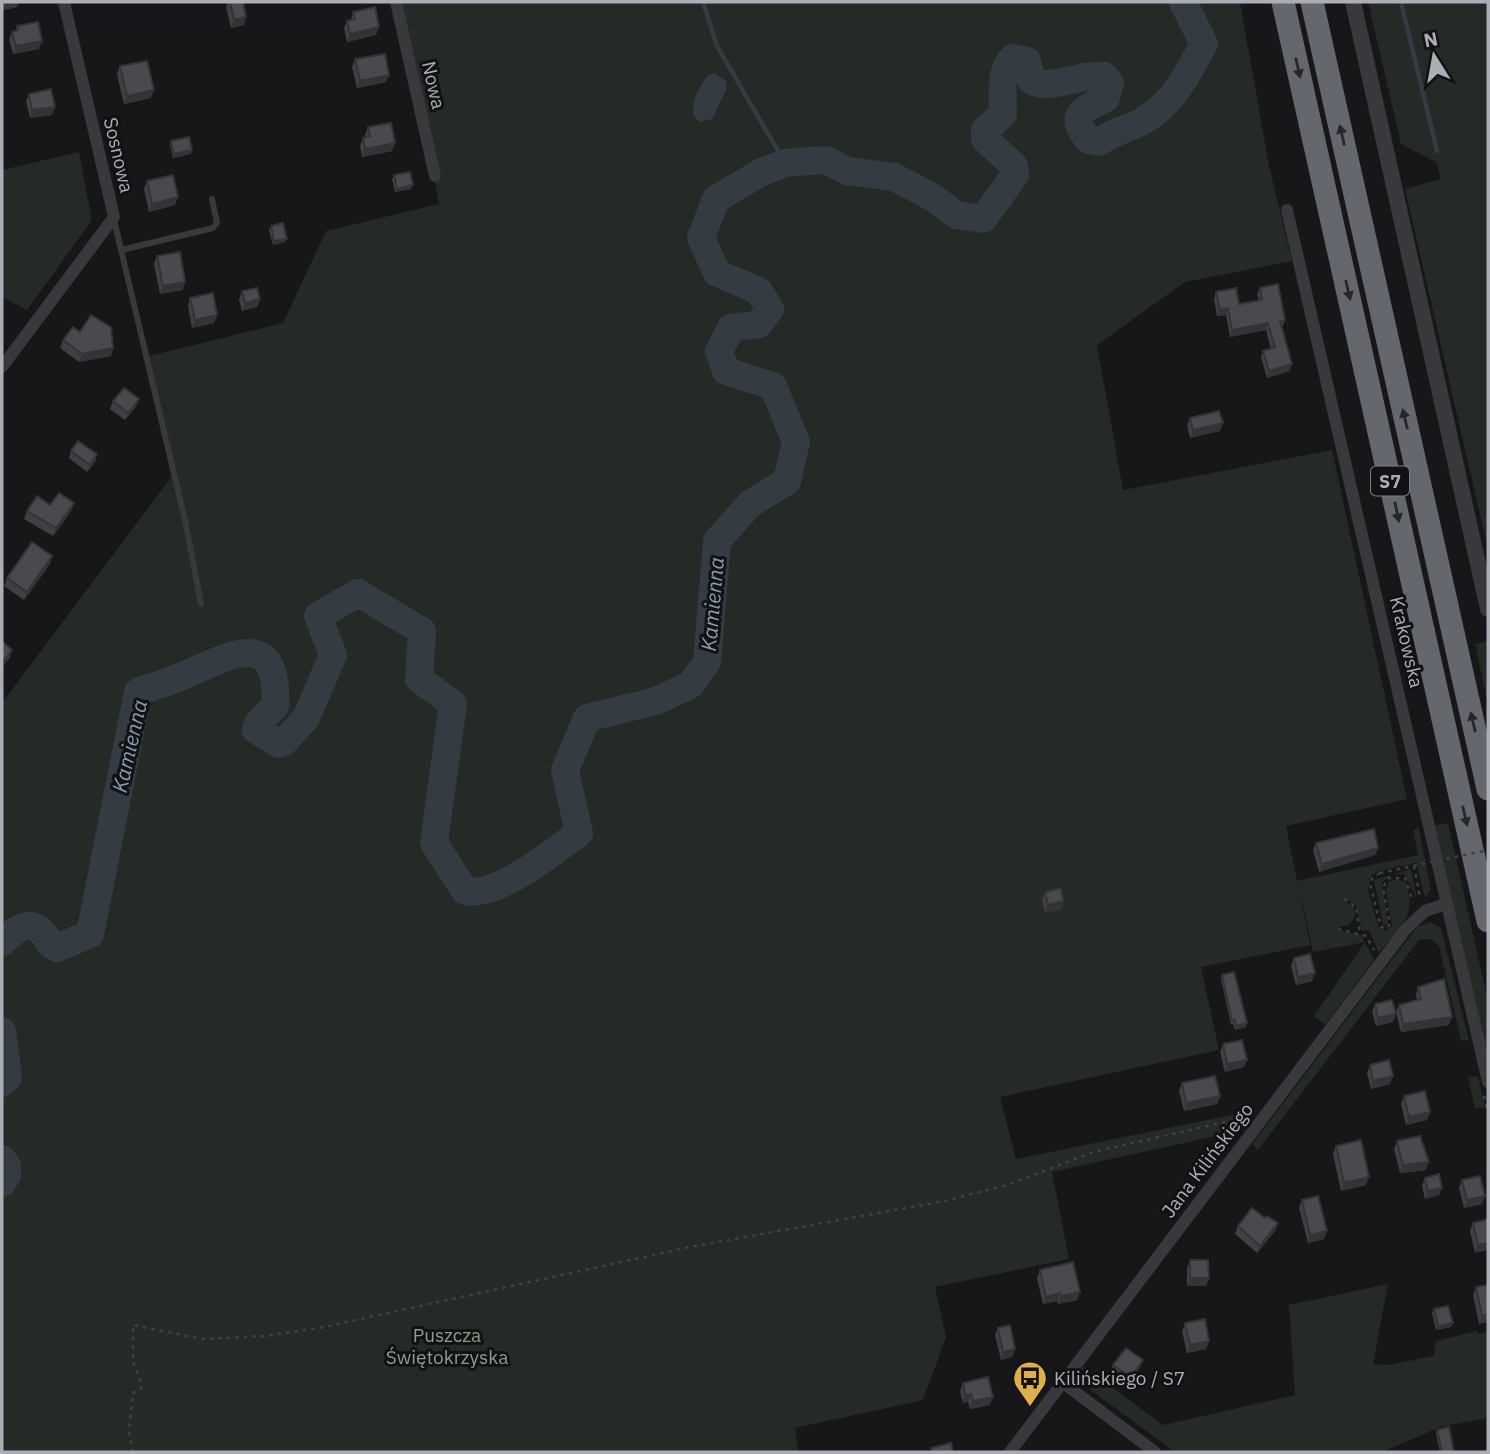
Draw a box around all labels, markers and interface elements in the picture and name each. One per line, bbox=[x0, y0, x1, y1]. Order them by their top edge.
north arrow bbox=[1399, 21, 1469, 91]
text: N bbox=[1422, 26, 1440, 52]
one-way arrow bbox=[1293, 57, 1304, 79]
street label: Nowa bbox=[417, 59, 451, 111]
street label: Sosnowa bbox=[99, 115, 139, 195]
one-way arrow bbox=[1336, 124, 1347, 146]
one-way arrow bbox=[1342, 279, 1353, 301]
one-way arrow bbox=[1400, 408, 1411, 430]
road number: S7 bbox=[1371, 466, 1409, 495]
one-way arrow bbox=[1392, 502, 1403, 524]
water label: Kamienna bbox=[694, 556, 730, 652]
street label: Krakowska bbox=[1385, 594, 1429, 690]
water label: Kamienna bbox=[105, 697, 153, 795]
one-way arrow bbox=[1468, 711, 1479, 733]
one-way arrow bbox=[1459, 805, 1470, 827]
street label: Jana Kilińskiego bbox=[1156, 1098, 1258, 1222]
park label: Puszcza Świętokrzyska bbox=[386, 1323, 508, 1369]
bus stop icon: Kilińskiego / S7 bbox=[1011, 1359, 1049, 1408]
place label: Kilińskiego / S7 bbox=[1054, 1366, 1185, 1390]

